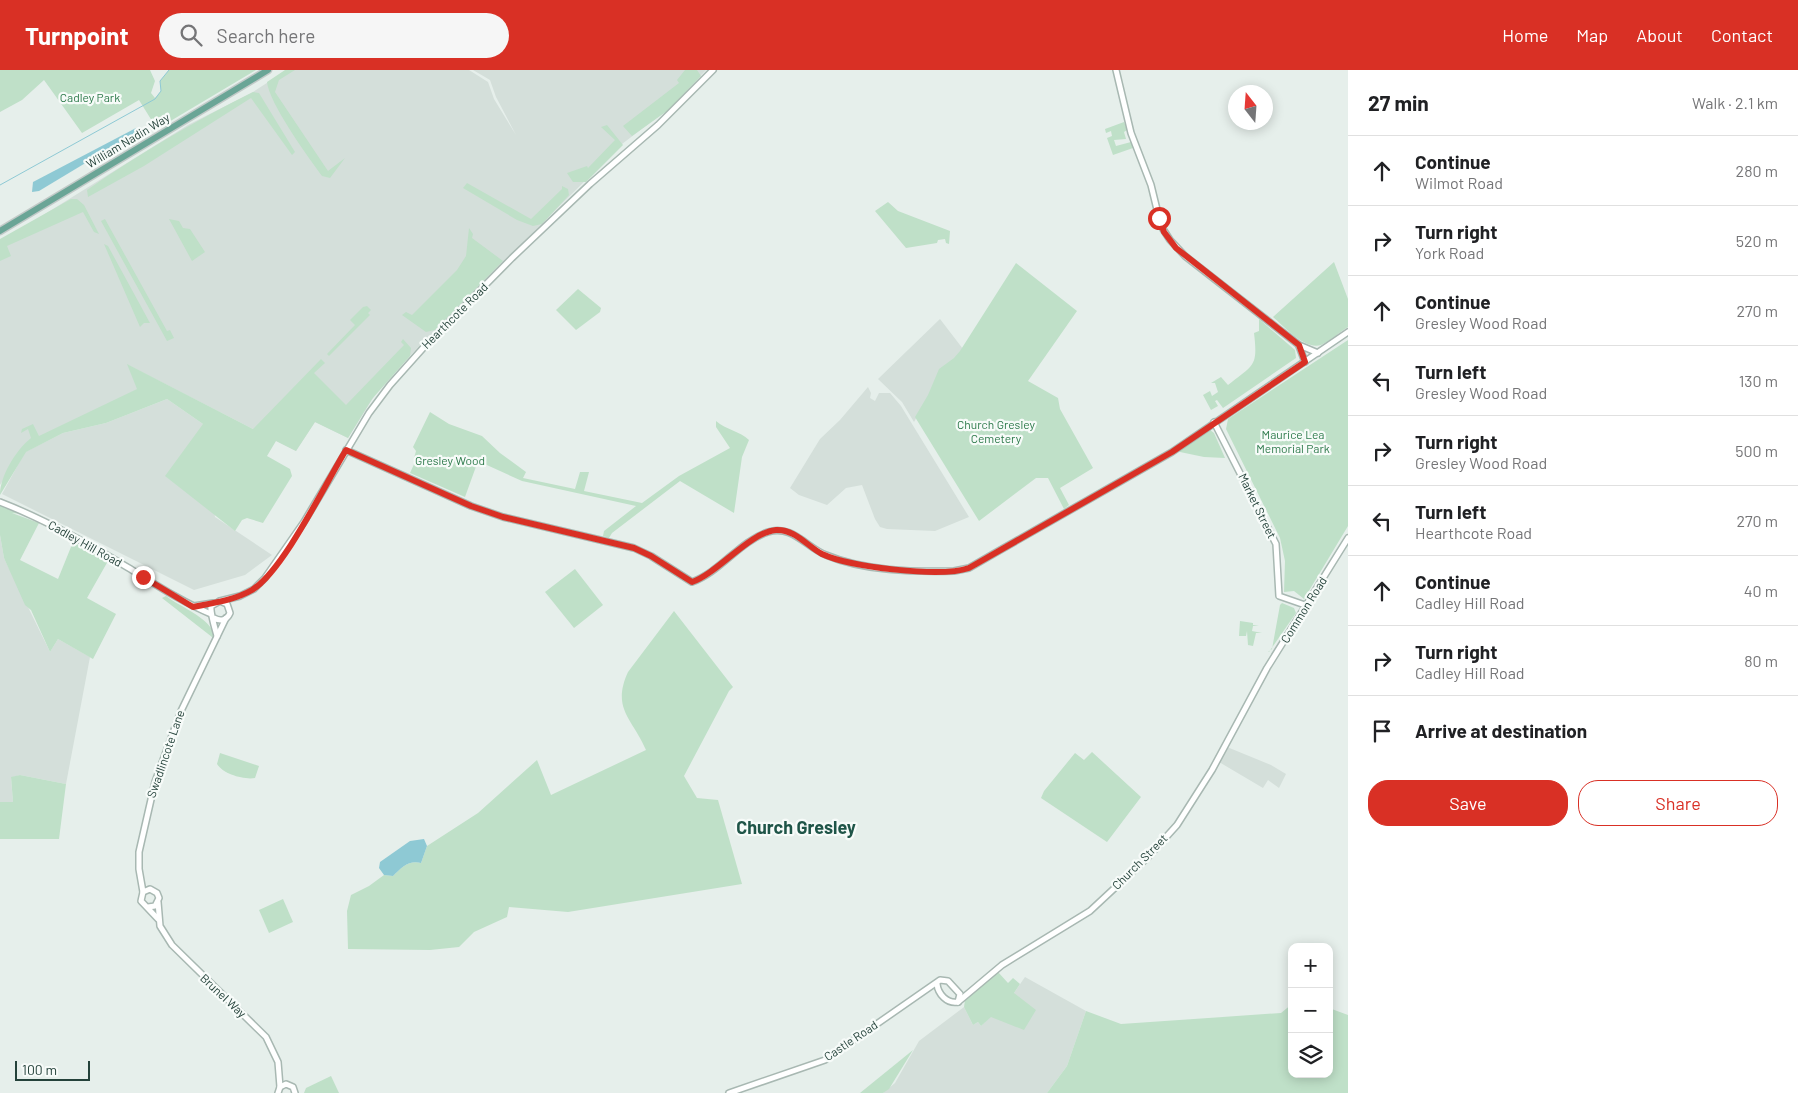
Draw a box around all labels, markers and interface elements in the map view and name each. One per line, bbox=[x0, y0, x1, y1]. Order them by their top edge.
search box bbox=[159, 13, 509, 58]
text: Turnpoint bbox=[25, 21, 129, 50]
icon: search bbox=[177, 21, 205, 49]
text: Search here bbox=[217, 24, 315, 47]
text: Home bbox=[1502, 24, 1548, 46]
text: Map bbox=[1576, 24, 1608, 46]
text: About bbox=[1636, 24, 1683, 46]
text: Contact bbox=[1711, 24, 1773, 46]
north arrow bbox=[1228, 85, 1273, 130]
park label: Cadley Park bbox=[60, 90, 120, 104]
text: 27 min bbox=[1368, 90, 1429, 115]
text: Walk · 2.1 km bbox=[1692, 93, 1778, 112]
street label: William Nadin Way bbox=[83, 109, 172, 171]
text: Continue bbox=[1415, 150, 1491, 173]
icon: ahead bbox=[1368, 157, 1396, 185]
text: 280 m bbox=[1736, 161, 1778, 180]
text: Wilmot Road bbox=[1415, 173, 1503, 192]
route start bbox=[1148, 207, 1171, 230]
text: Turn right bbox=[1415, 220, 1497, 243]
icon: right bbox=[1368, 227, 1396, 255]
text: 520 m bbox=[1736, 231, 1778, 250]
text: York Road bbox=[1415, 243, 1484, 262]
street label: Hearthcote Road bbox=[418, 279, 490, 351]
text: Continue bbox=[1415, 290, 1491, 313]
icon: ahead bbox=[1368, 297, 1396, 325]
text: 270 m bbox=[1736, 301, 1778, 320]
text: Gresley Wood Road bbox=[1415, 313, 1547, 332]
text: Turn left bbox=[1415, 360, 1486, 383]
icon: left bbox=[1368, 367, 1396, 395]
text: 130 m bbox=[1739, 371, 1778, 390]
text: Gresley Wood Road bbox=[1415, 383, 1547, 402]
park label: Church Gresley Cemetery bbox=[957, 417, 1035, 445]
park label: Maurice Lea Memorial Park bbox=[1256, 427, 1330, 455]
text: Turn right bbox=[1415, 430, 1497, 453]
icon: right bbox=[1368, 437, 1396, 465]
text: 500 m bbox=[1735, 441, 1778, 460]
park label: Gresley Wood bbox=[415, 453, 485, 467]
text: Gresley Wood Road bbox=[1415, 453, 1547, 472]
street label: Market Street bbox=[1236, 471, 1280, 540]
text: Turn left bbox=[1415, 500, 1486, 523]
icon: left bbox=[1368, 507, 1396, 535]
text: 270 m bbox=[1736, 511, 1778, 530]
street label: Cadley Hill Road bbox=[46, 517, 125, 569]
text: Hearthcote Road bbox=[1415, 523, 1532, 542]
route end bbox=[132, 566, 155, 589]
text: Continue bbox=[1415, 570, 1491, 593]
street label: Common Road bbox=[1277, 574, 1329, 645]
icon: ahead bbox=[1368, 577, 1396, 605]
text: 40 m bbox=[1744, 581, 1778, 600]
text: Cadley Hill Road bbox=[1415, 593, 1525, 612]
text: Turn right bbox=[1415, 640, 1497, 663]
icon: right bbox=[1368, 647, 1396, 675]
text: 80 m bbox=[1744, 651, 1778, 670]
text: Cadley Hill Road bbox=[1415, 663, 1525, 682]
street label: Swadlincote Lane bbox=[143, 708, 187, 799]
icon: arrive bbox=[1368, 717, 1396, 745]
text: Arrive at destination bbox=[1415, 719, 1587, 742]
button: Save bbox=[1368, 780, 1568, 826]
button: Share bbox=[1578, 780, 1778, 826]
district label: Church Gresley bbox=[736, 816, 856, 838]
street label: Church Street bbox=[1109, 831, 1170, 892]
map controls bbox=[1288, 943, 1333, 1078]
button: + bbox=[1288, 943, 1333, 988]
street label: Brunel Way bbox=[198, 970, 250, 1020]
button: − bbox=[1288, 988, 1333, 1033]
street label: Castle Road bbox=[821, 1017, 880, 1063]
button: layers bbox=[1288, 1033, 1333, 1078]
scale bar bbox=[15, 1058, 90, 1081]
text: 100 m bbox=[22, 1061, 57, 1078]

